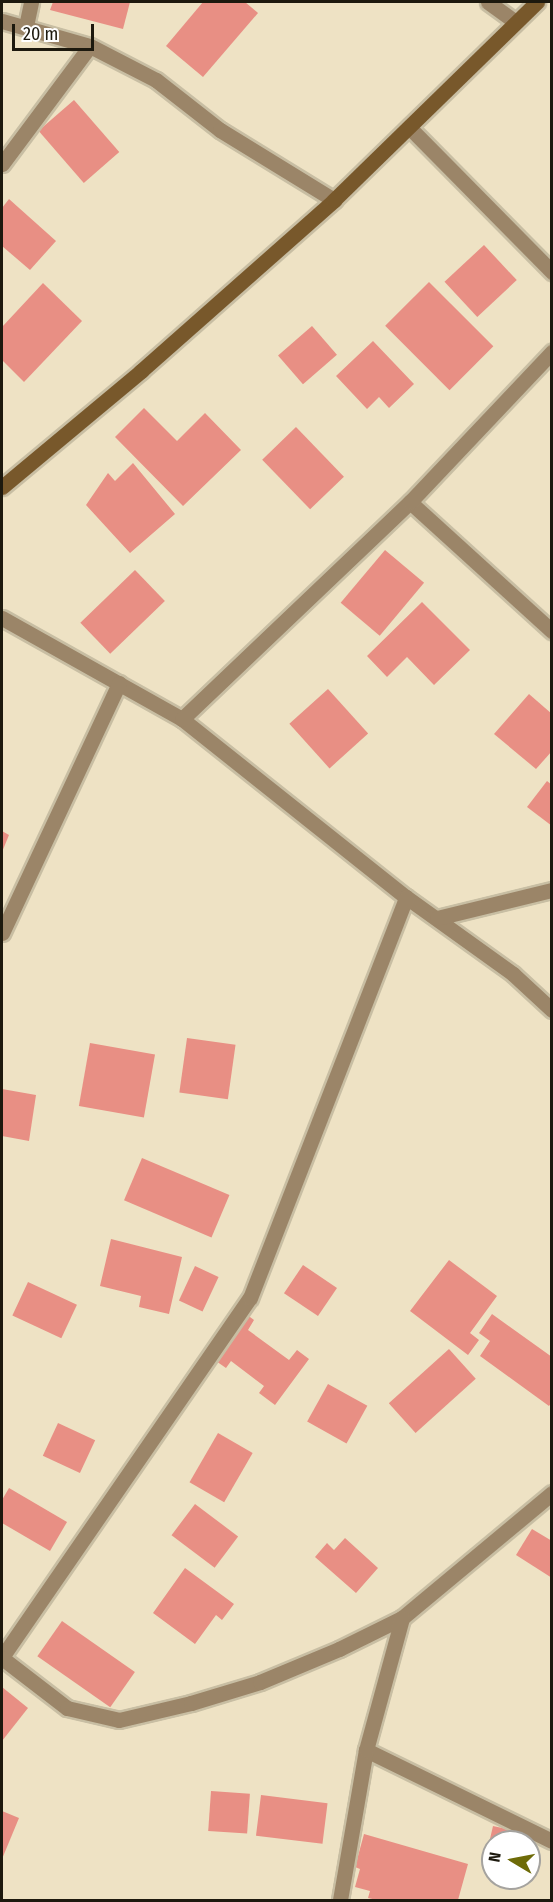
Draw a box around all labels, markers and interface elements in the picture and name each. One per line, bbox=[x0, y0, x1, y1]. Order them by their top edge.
scale bar bbox=[15, 12, 98, 50]
text: 20 m bbox=[23, 23, 58, 45]
north arrow bbox=[481, 1830, 541, 1890]
text: N bbox=[485, 1851, 505, 1864]

